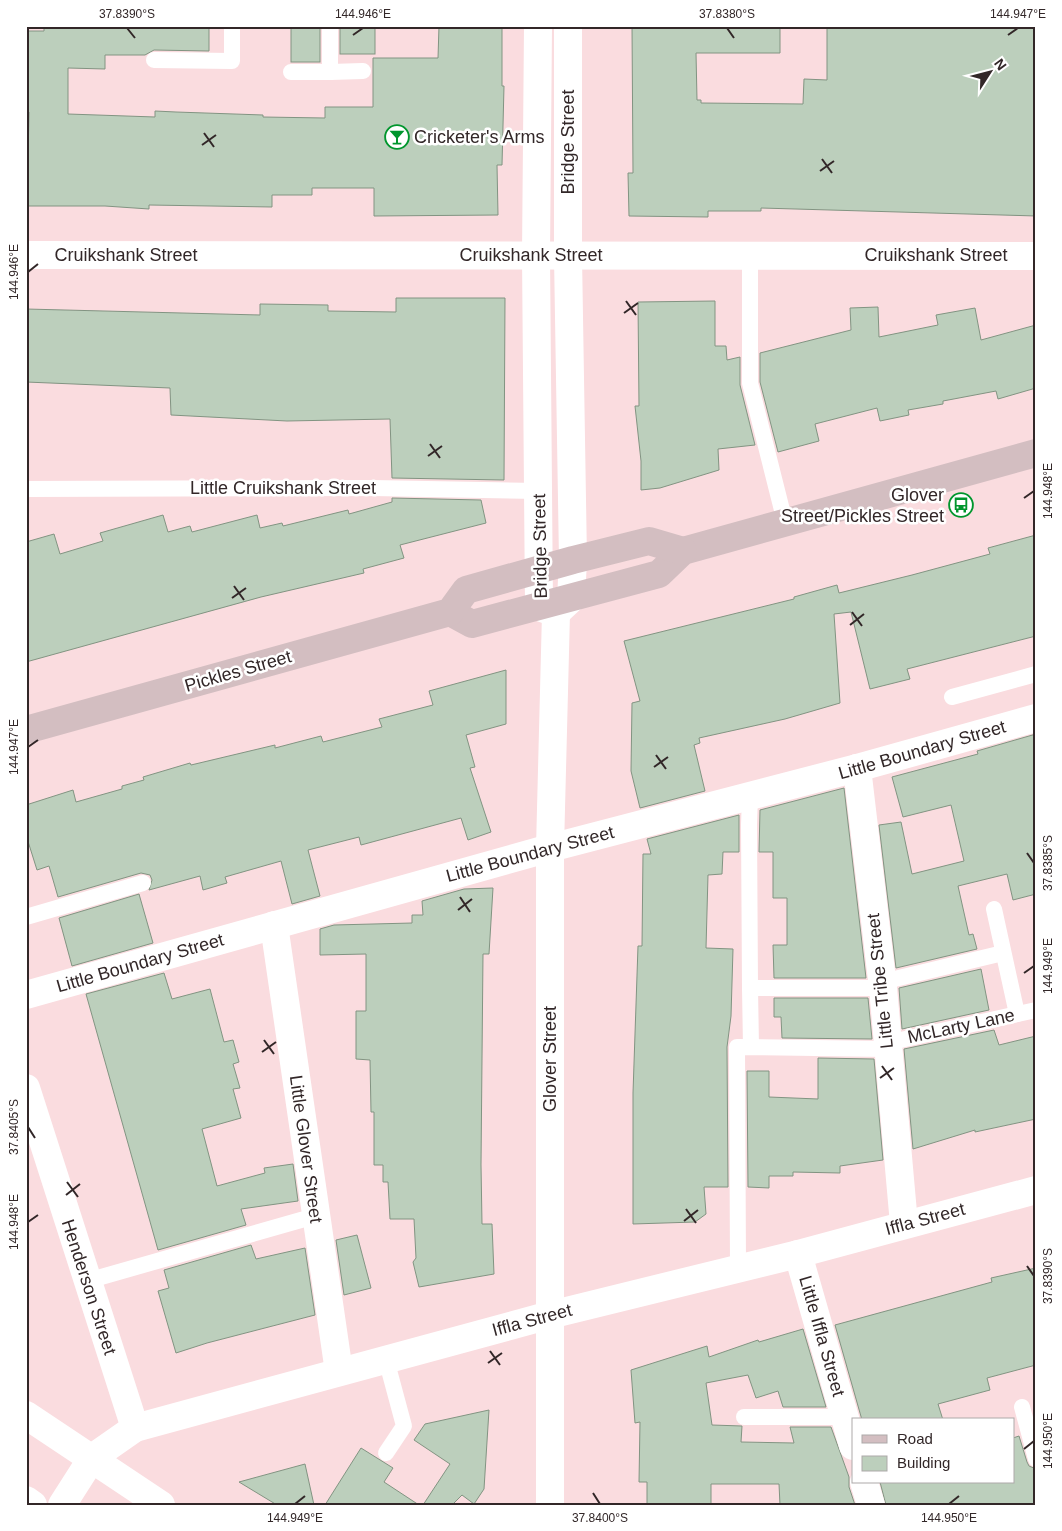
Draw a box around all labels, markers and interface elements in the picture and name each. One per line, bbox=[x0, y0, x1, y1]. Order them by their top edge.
text: 37.8390°S bbox=[99, 7, 155, 21]
text: 144.946°E bbox=[335, 7, 391, 21]
text: 37.8380°S bbox=[699, 7, 755, 21]
text: 144.947°E bbox=[990, 7, 1046, 21]
north arrow bbox=[964, 48, 1014, 98]
text: N bbox=[991, 56, 1010, 73]
street label: Bridge Street bbox=[558, 89, 578, 195]
bar icon: Cricketer's Arms bbox=[384, 124, 410, 150]
place label: Cricketer's Arms bbox=[414, 127, 544, 147]
text: 144.946°E bbox=[7, 244, 21, 300]
street label: Cruikshank Street bbox=[54, 245, 198, 265]
street label: Cruikshank Street bbox=[459, 245, 603, 265]
street label: Cruikshank Street bbox=[864, 245, 1008, 265]
text: 144.948°E bbox=[1041, 463, 1055, 519]
street label: Little Cruikshank Street bbox=[190, 478, 376, 498]
place label: Glover Street/Pickles Street bbox=[781, 485, 944, 526]
bus stop icon: Glover Street/Pickles Street bbox=[948, 492, 974, 518]
street label: Bridge Street bbox=[529, 493, 551, 599]
street label: Pickles Street bbox=[182, 646, 294, 696]
street label: Little Boundary Street bbox=[836, 717, 1008, 783]
text: 144.947°E bbox=[7, 719, 21, 775]
street label: Little Boundary Street bbox=[444, 822, 616, 886]
text: 37.8385°S bbox=[1041, 835, 1055, 891]
street label: Little Tribe Street bbox=[863, 912, 897, 1050]
street label: Little Boundary Street bbox=[54, 930, 226, 996]
text: 144.949°E bbox=[1041, 938, 1055, 994]
street label: McLarty Lane bbox=[906, 1005, 1016, 1047]
street label: Glover Street bbox=[540, 1006, 560, 1112]
street label: Little Glover Street bbox=[286, 1074, 326, 1224]
text: 37.8405°S bbox=[7, 1099, 21, 1155]
text: 144.948°E bbox=[7, 1194, 21, 1250]
street label: Iffla Street bbox=[883, 1199, 967, 1239]
street label: Henderson Street bbox=[58, 1217, 120, 1357]
text: 37.8390°S bbox=[1041, 1248, 1055, 1304]
street label: Little Iffla Street bbox=[795, 1273, 849, 1399]
street label: Iffla Street bbox=[490, 1300, 574, 1340]
text: 144.950°E bbox=[1041, 1413, 1055, 1469]
legend bbox=[852, 1418, 1014, 1484]
text: Road bbox=[897, 1430, 933, 1447]
text: Building bbox=[897, 1454, 950, 1471]
text: 144.949°E bbox=[267, 1511, 323, 1525]
text: 37.8400°S bbox=[572, 1511, 628, 1525]
text: 144.950°E bbox=[921, 1511, 977, 1525]

